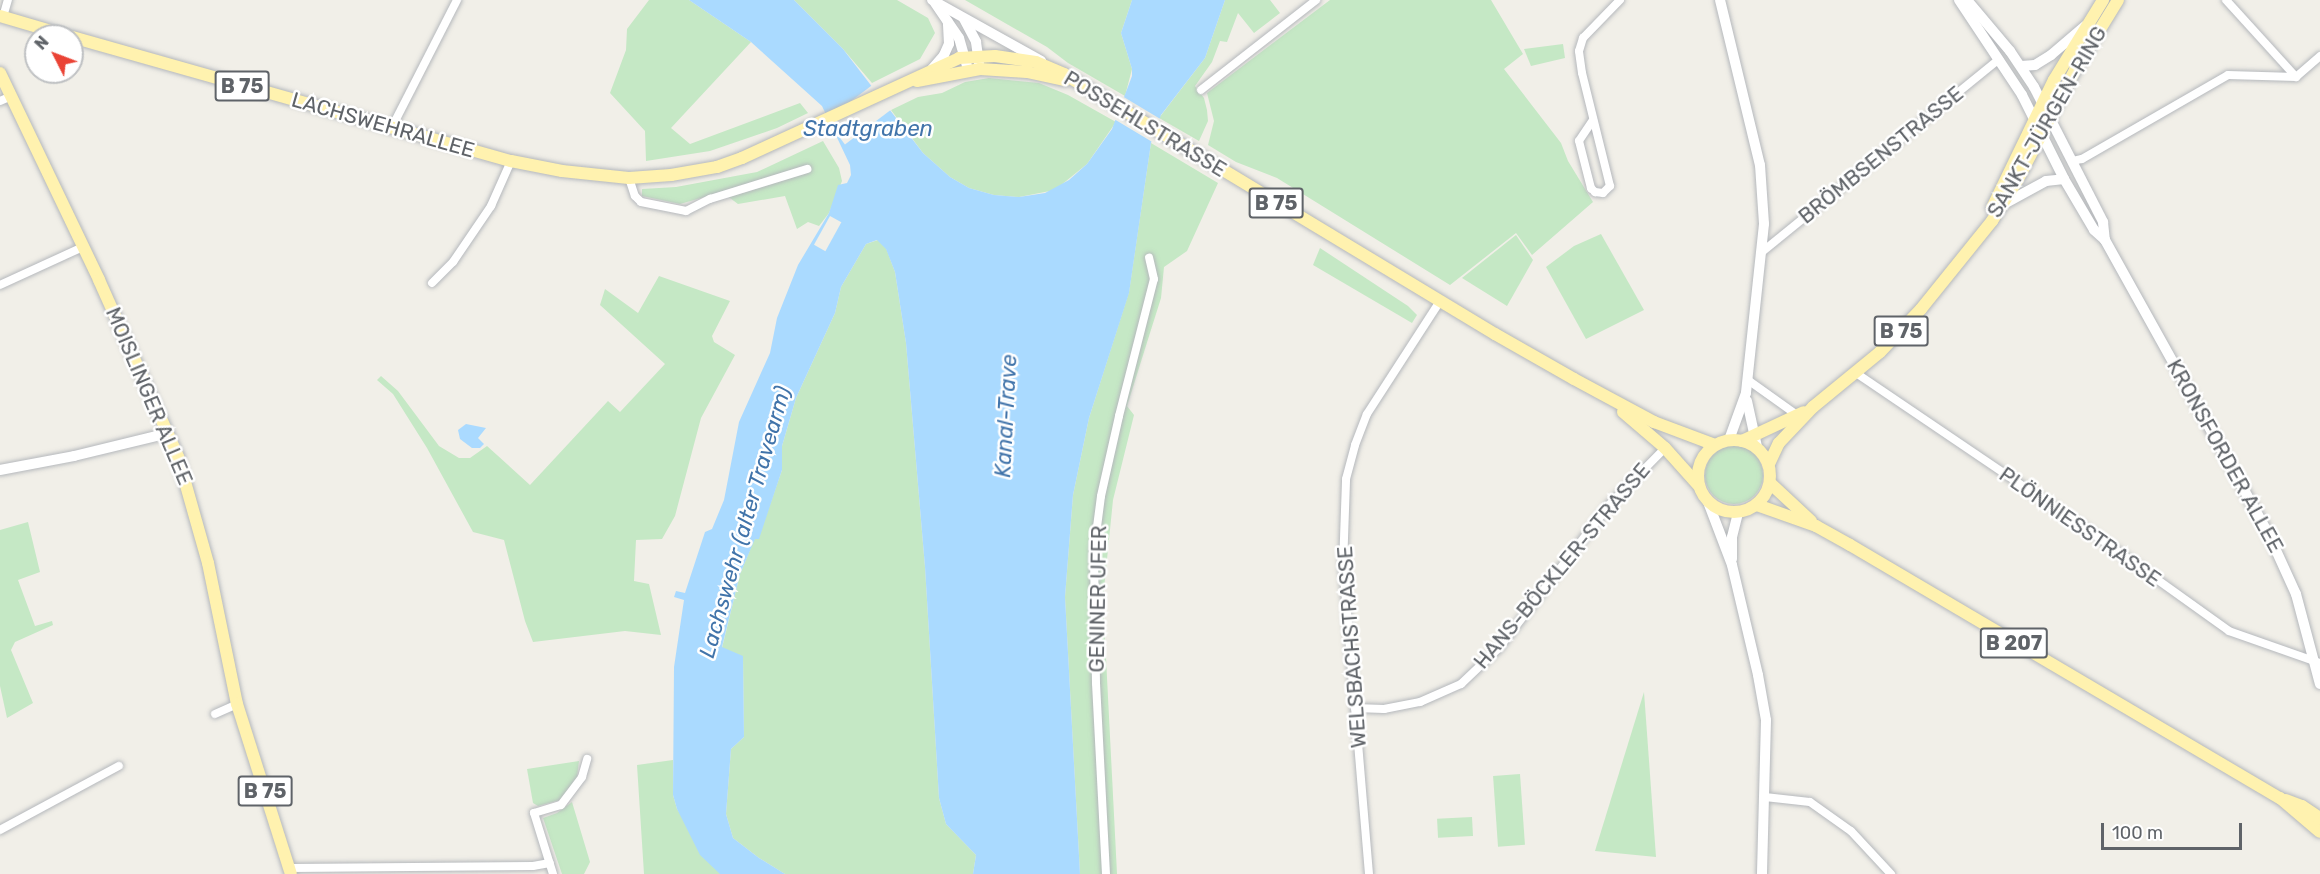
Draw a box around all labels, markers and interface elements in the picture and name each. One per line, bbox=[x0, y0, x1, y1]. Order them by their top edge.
street label: SANKT-JÜRGEN-RING bbox=[1982, 22, 2112, 222]
north arrow bbox=[24, 24, 84, 84]
text: N bbox=[31, 32, 53, 54]
street label: POSSEHLSTRASSE bbox=[1059, 66, 1231, 182]
road number: B 75 bbox=[214, 69, 270, 103]
street label: BRÖMBSENSTRASSE bbox=[1794, 81, 1968, 229]
street label: LACHSWEHRALLEE bbox=[289, 87, 477, 163]
water label: Stadtgraben bbox=[803, 116, 933, 142]
road number: B 75 bbox=[1248, 186, 1304, 220]
street label: MOISLINGER ALLEE bbox=[100, 303, 198, 489]
road number: B 75 bbox=[1872, 314, 1930, 348]
water label: Kanal-Trave bbox=[990, 354, 1022, 478]
street label: KRONSFORDER ALLEE bbox=[2161, 355, 2289, 557]
water label: Lachswehr (alter Travearm) bbox=[693, 382, 797, 662]
street label: HANS-BÖCKLER-STRASSE bbox=[1469, 458, 1655, 674]
street label: PLÖNNIESSTRASSE bbox=[1994, 462, 2166, 592]
street label: GENINER UFER bbox=[1084, 525, 1112, 673]
street label: WELSBACHSTRASSE bbox=[1332, 545, 1372, 749]
road number: B 207 bbox=[1980, 626, 2048, 660]
road number: B 75 bbox=[236, 774, 294, 808]
scale bar bbox=[2104, 811, 2245, 849]
text: 100 m bbox=[2112, 822, 2163, 844]

